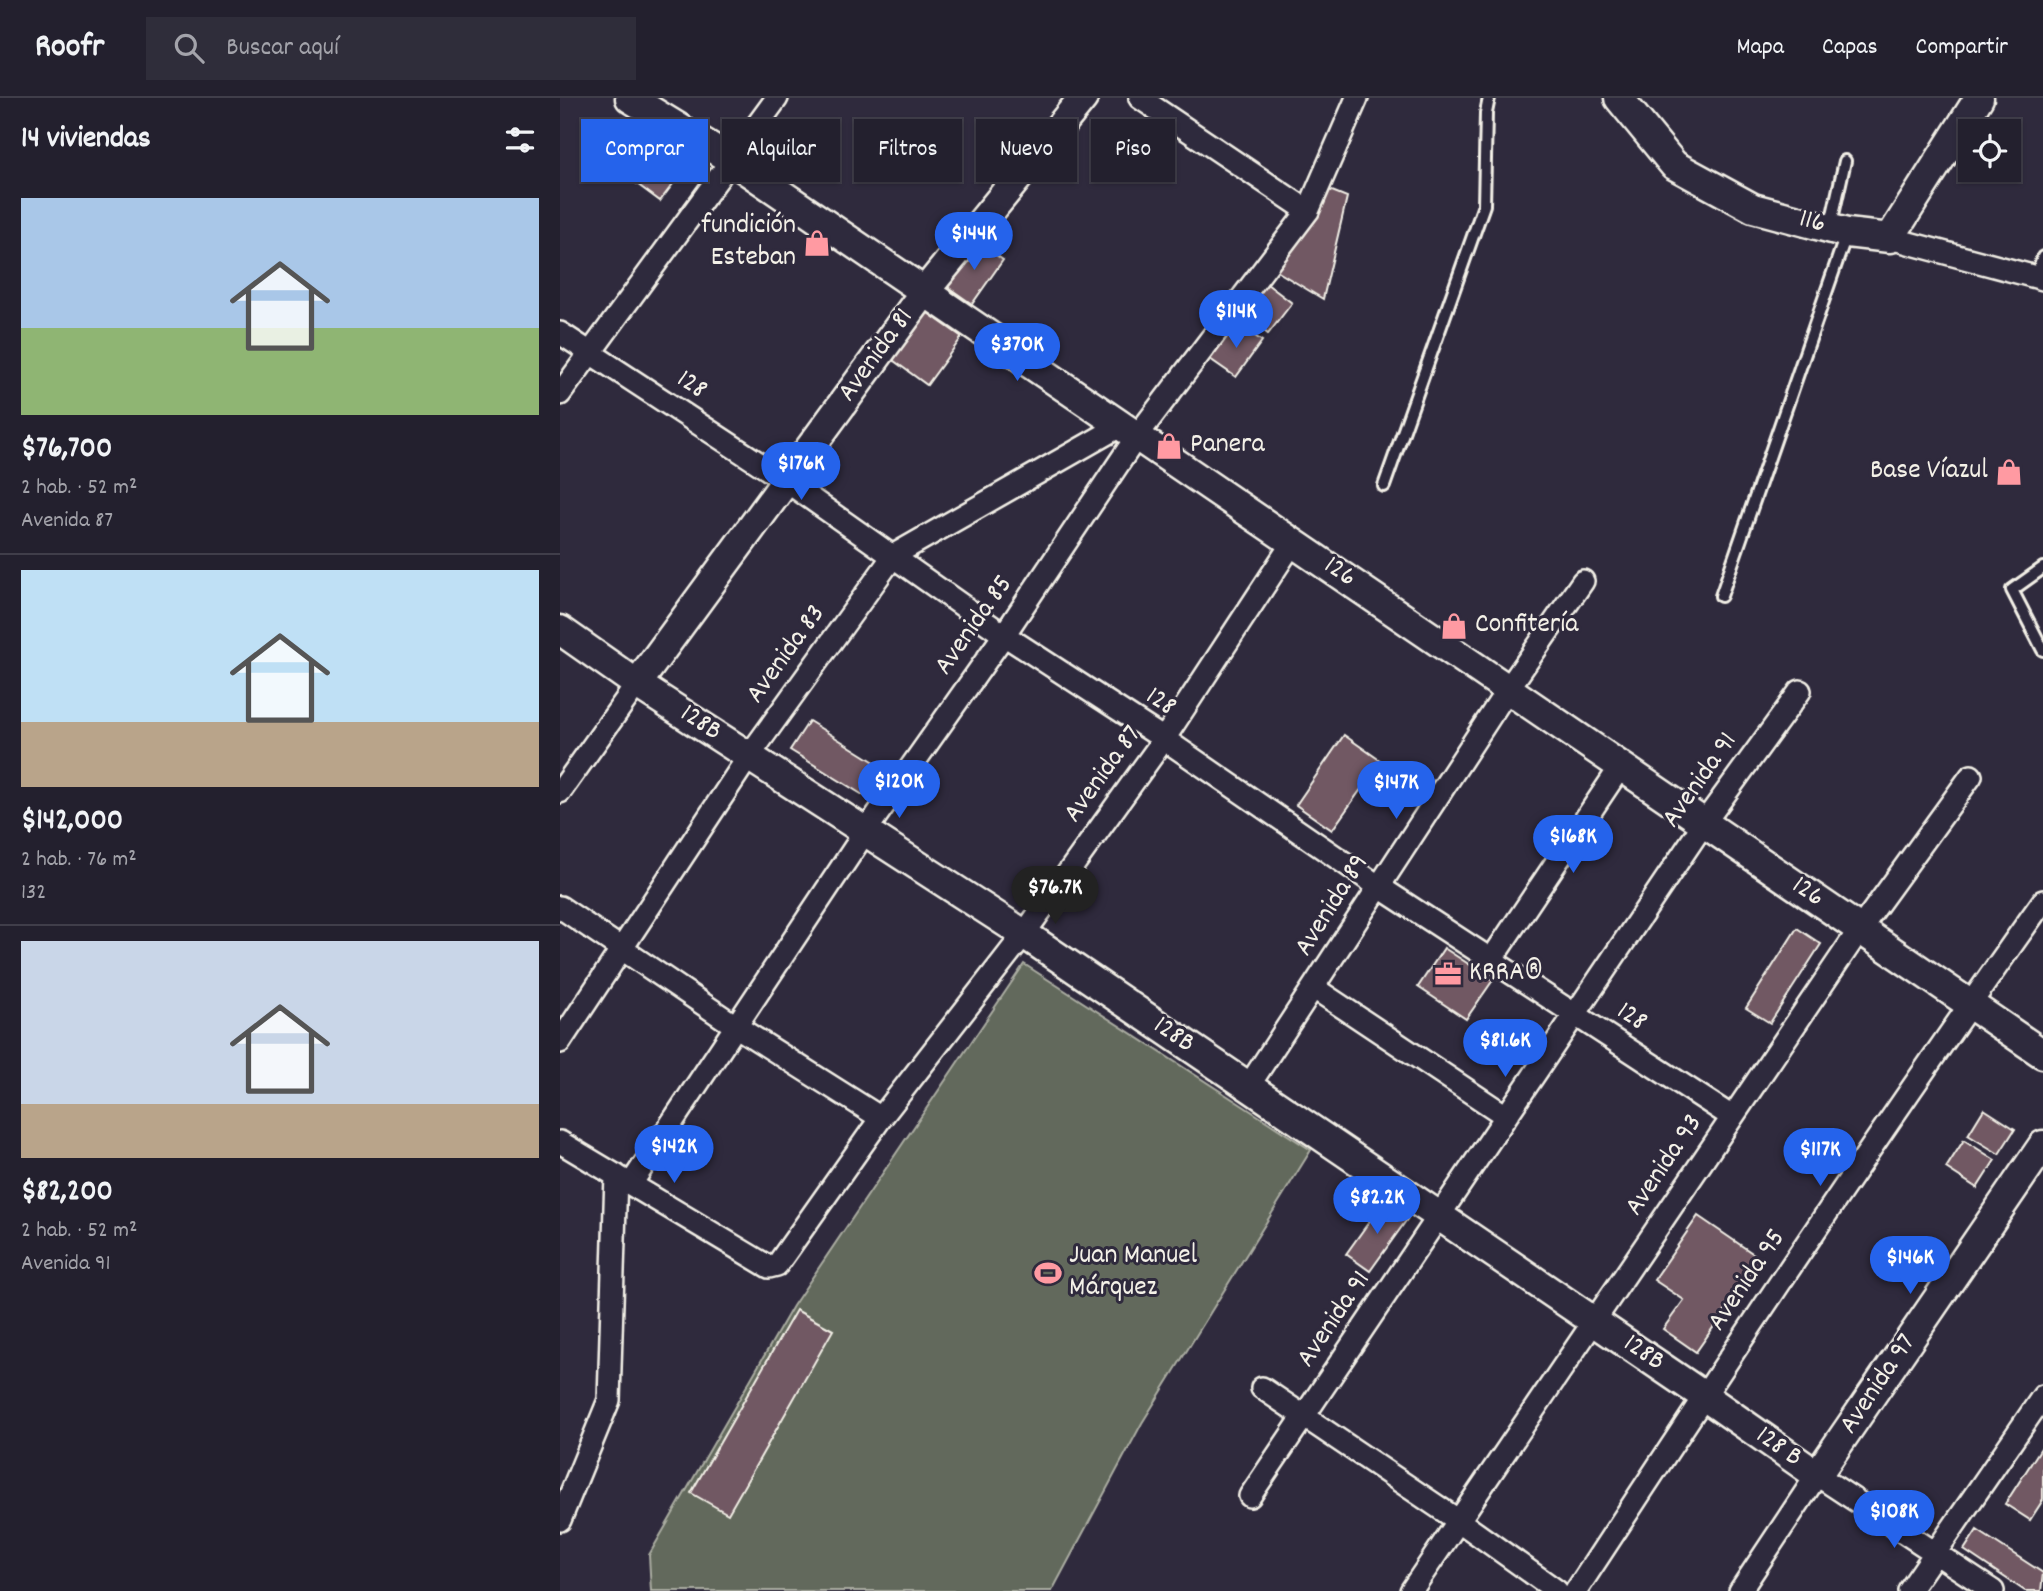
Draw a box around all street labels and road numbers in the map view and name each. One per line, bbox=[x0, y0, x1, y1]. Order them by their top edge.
street label: 116 bbox=[1794, 200, 1830, 246]
street label: Avenida 81 bbox=[829, 301, 925, 411]
street label: 128 bbox=[668, 361, 714, 411]
street label: 126 bbox=[1315, 547, 1363, 599]
street label: Avenida 85 bbox=[926, 568, 1024, 684]
street label: Avenida 83 bbox=[737, 597, 837, 713]
street label: 128 bbox=[1137, 678, 1183, 728]
street label: 128B bbox=[671, 696, 729, 752]
street label: Avenida 87 bbox=[1055, 718, 1153, 832]
street label: Avenida 91 bbox=[1653, 725, 1749, 837]
street label: Avenida 89 bbox=[1286, 847, 1380, 965]
street label: 126 bbox=[1783, 867, 1831, 919]
street label: 128 bbox=[1608, 993, 1654, 1043]
street label: 128B bbox=[1144, 1007, 1202, 1065]
street label: Avenida 93 bbox=[1616, 1107, 1714, 1225]
street label: Avenida 95 bbox=[1699, 1222, 1797, 1340]
street label: Avenida 91 bbox=[1288, 1264, 1382, 1376]
street label: 128B bbox=[1614, 1325, 1672, 1383]
street label: Avenida 97 bbox=[1831, 1327, 1927, 1443]
street label: 128 B bbox=[1746, 1417, 1810, 1479]

